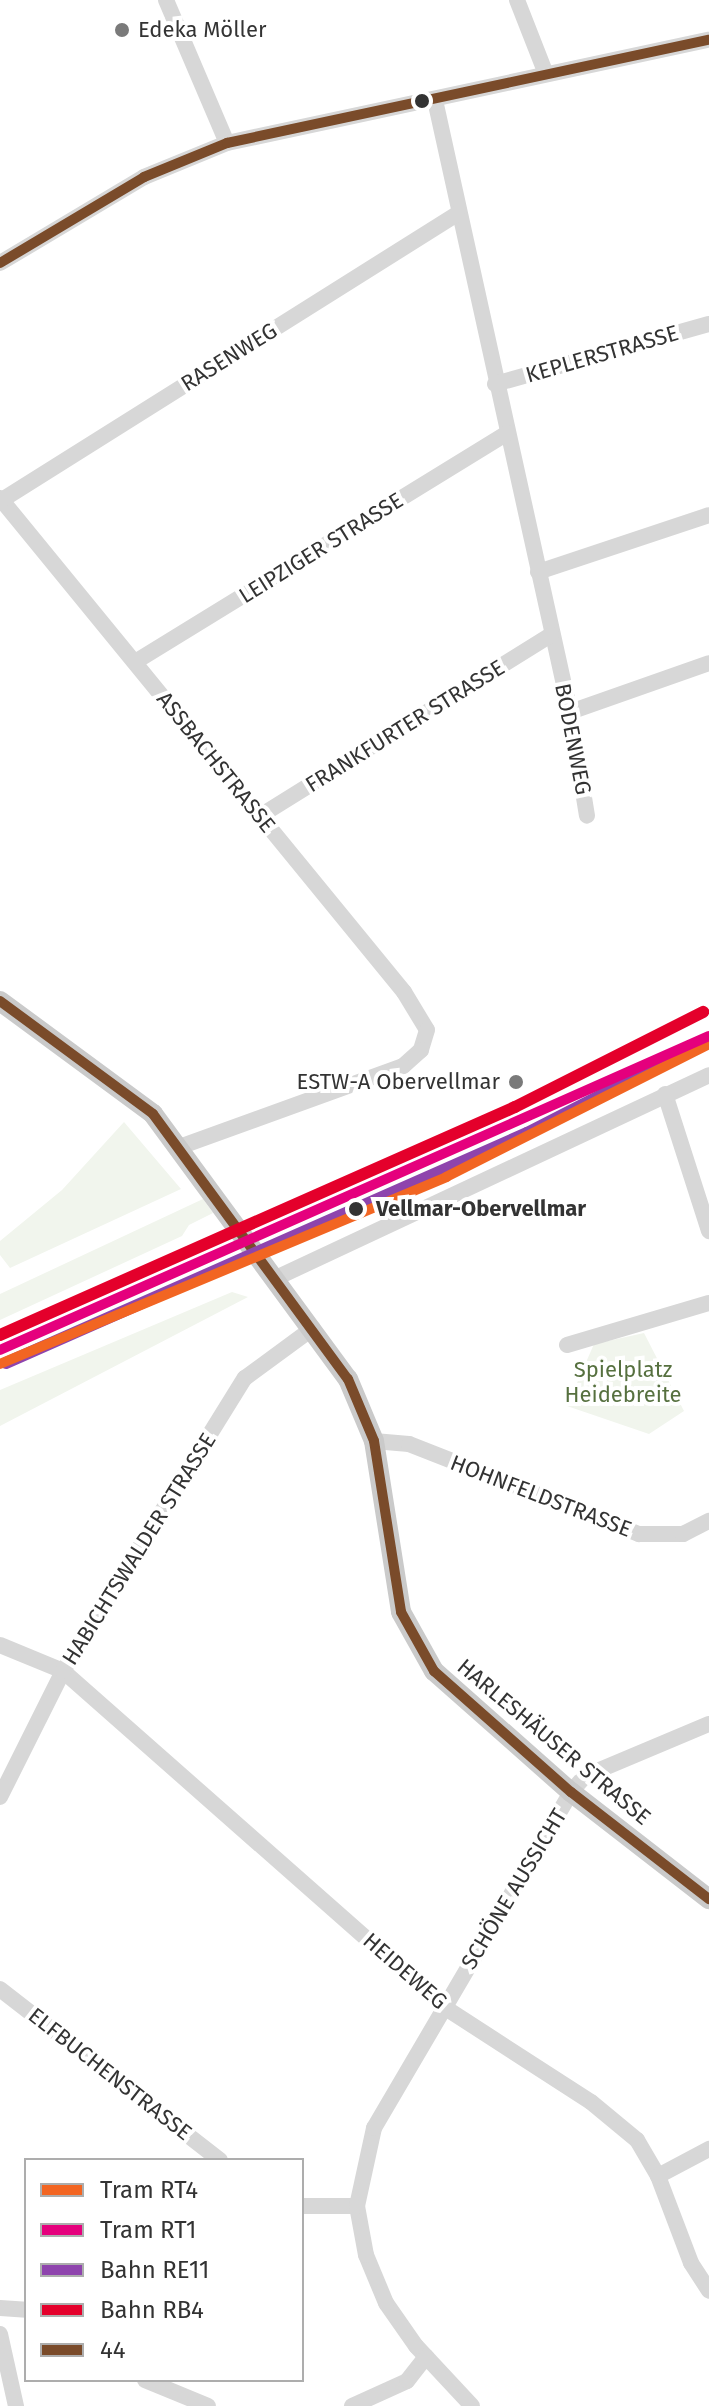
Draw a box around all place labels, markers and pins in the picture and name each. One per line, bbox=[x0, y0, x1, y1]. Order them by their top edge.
place label: Edeka Möller bbox=[138, 17, 266, 43]
marker: Edeka Möller bbox=[113, 21, 131, 39]
unlabelled marker bbox=[414, 93, 430, 109]
place label: ESTW-A Obervellmar bbox=[297, 1069, 500, 1095]
marker: ESTW-A Obervellmar bbox=[507, 1073, 525, 1091]
marker: Vellmar-Obervellmar bbox=[343, 1196, 369, 1222]
place label: Vellmar-Obervellmar bbox=[376, 1196, 586, 1222]

